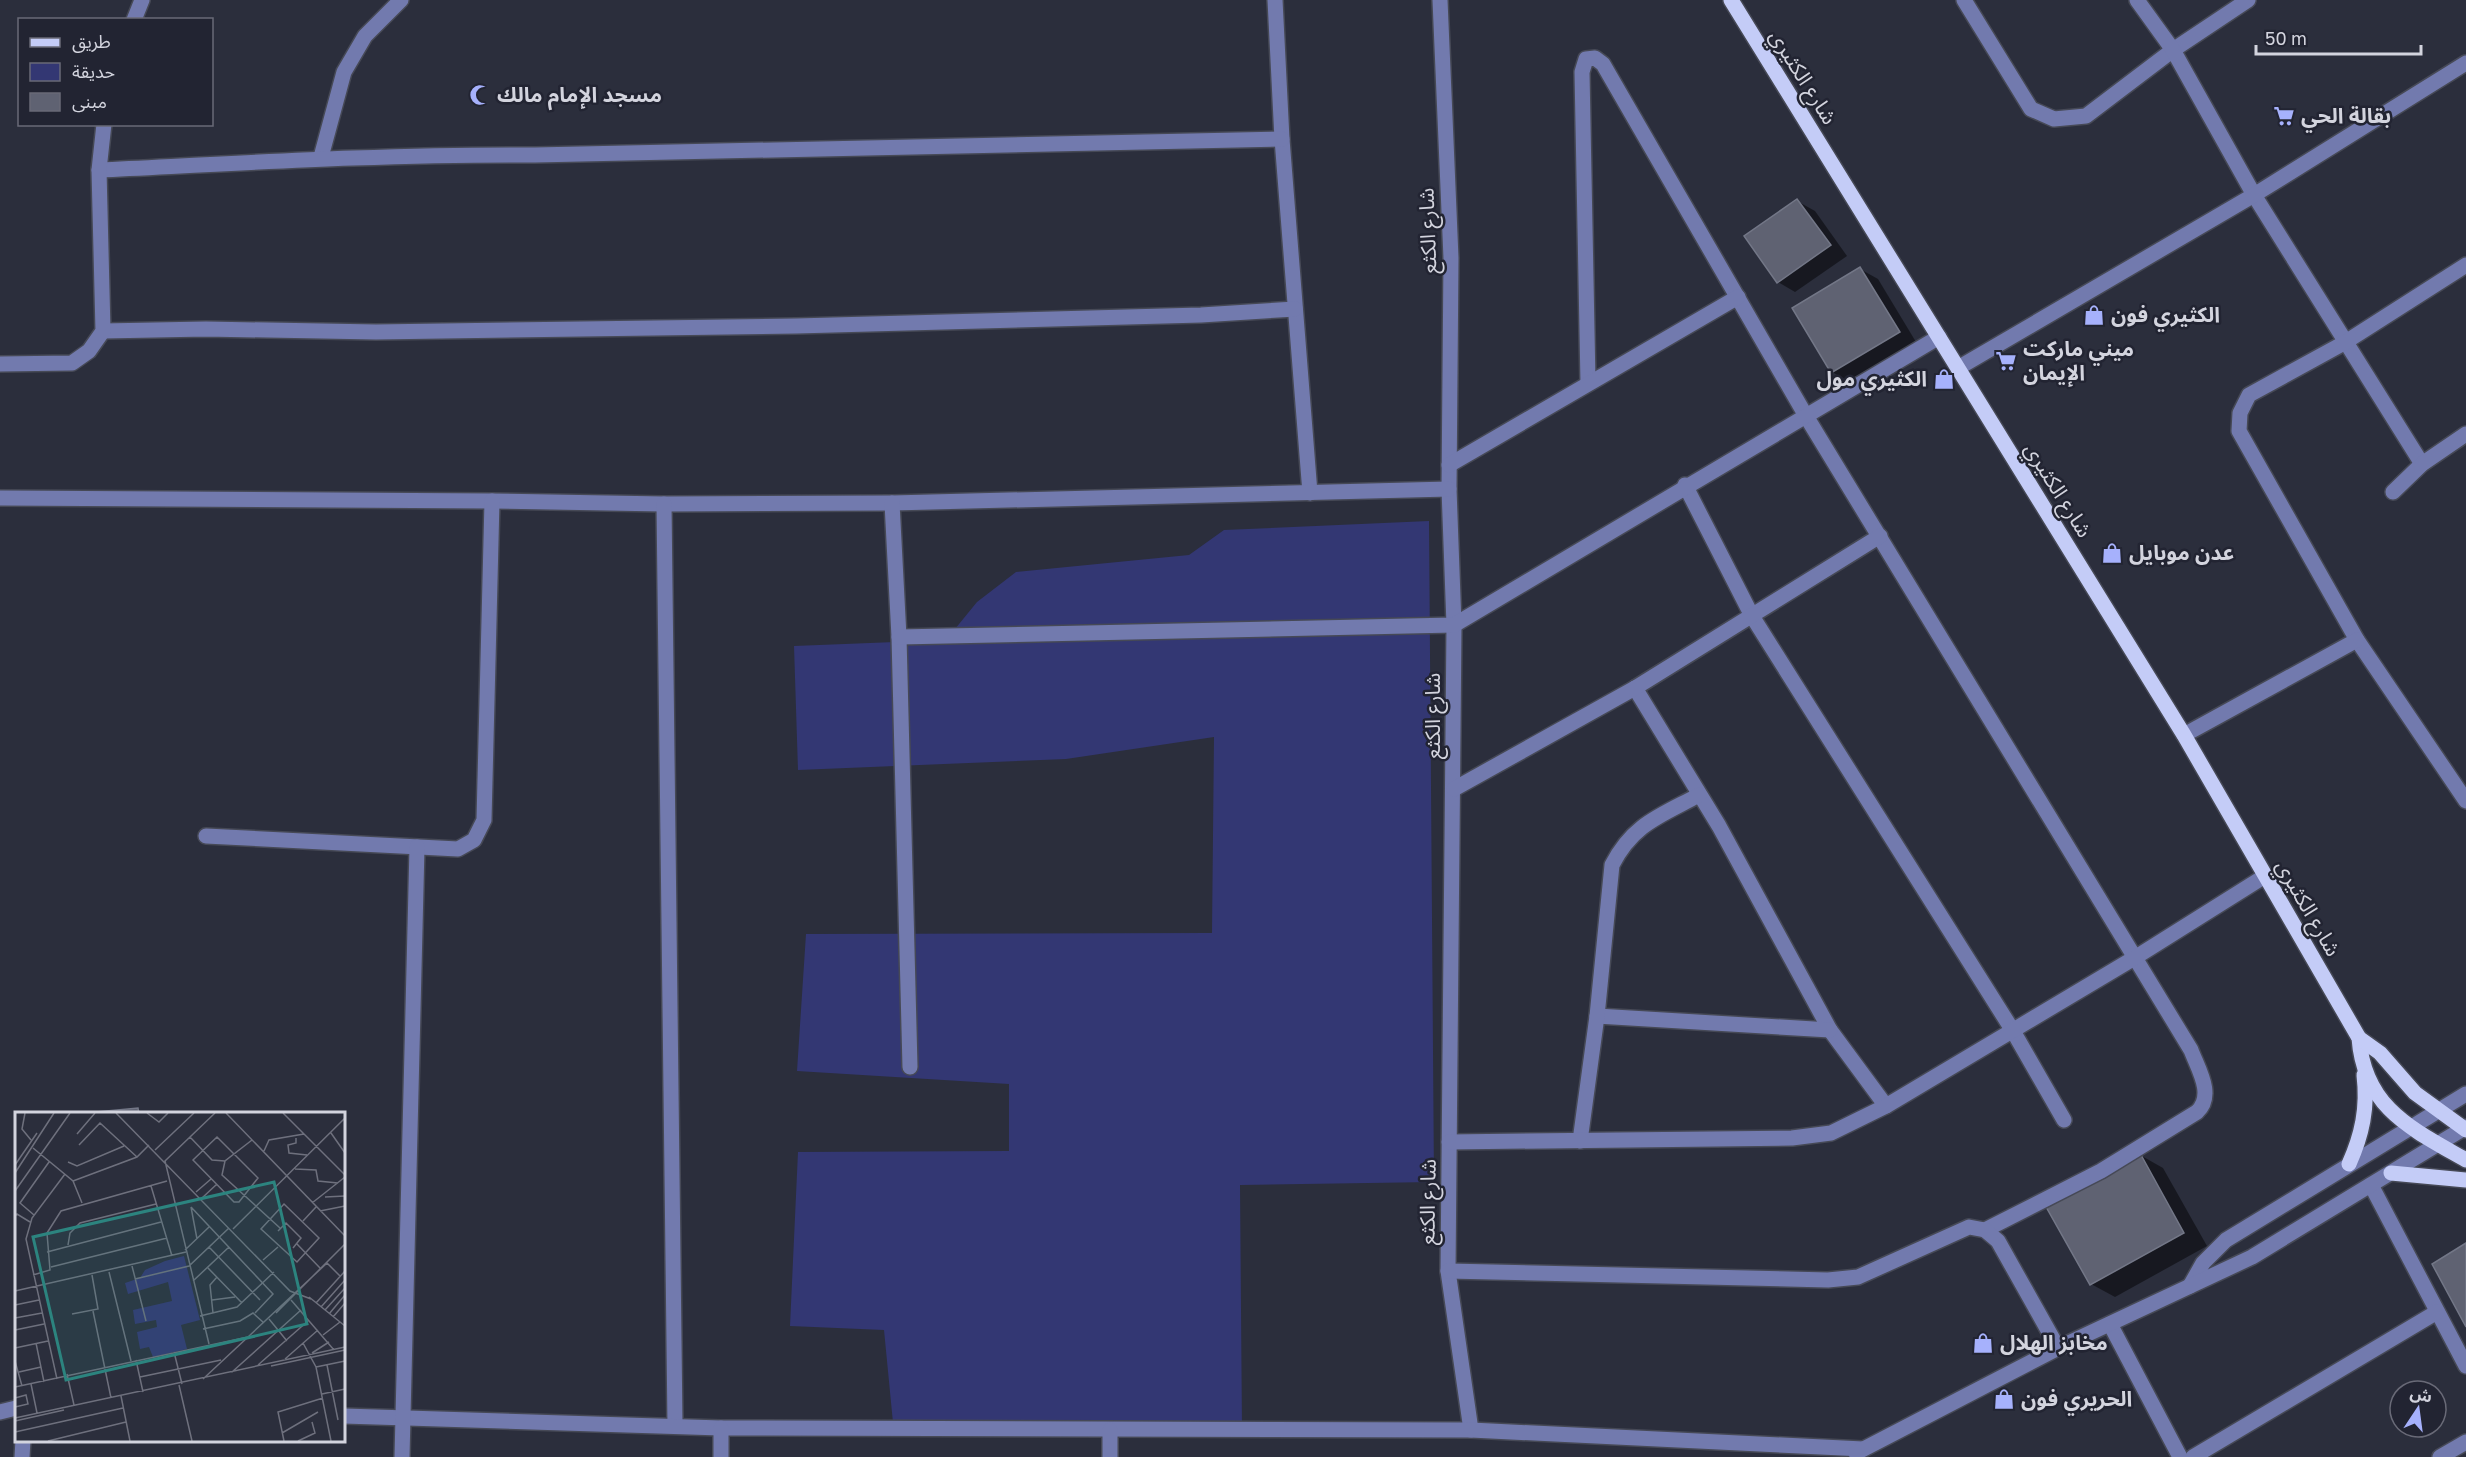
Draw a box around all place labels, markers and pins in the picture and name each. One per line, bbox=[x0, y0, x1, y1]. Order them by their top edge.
place label: مسجد الإمام مالك bbox=[497, 81, 662, 111]
mosque icon: مسجد الإمام مالك bbox=[468, 83, 492, 107]
place label: بقالة الحي bbox=[2301, 102, 2391, 133]
supermarket icon: بقالة الحي bbox=[2272, 104, 2296, 128]
place label: الكثيري فون bbox=[2111, 301, 2220, 332]
shop icon: الكثيري فون bbox=[2082, 303, 2106, 327]
place label: ميني ماركت الإيمان bbox=[2023, 335, 2134, 387]
supermarket icon: ميني ماركت الإيمان bbox=[1994, 349, 2018, 373]
place label: الكثيري مول bbox=[1816, 365, 1927, 396]
shop icon: الكثيري مول bbox=[1932, 367, 1956, 391]
place label: عدن موبايل bbox=[2129, 539, 2234, 565]
shop icon: عدن موبايل bbox=[2100, 541, 2124, 565]
place label: مخابز الهلال bbox=[2000, 1329, 2108, 1355]
shop icon: مخابز الهلال bbox=[1971, 1331, 1995, 1355]
place label: الحريري فون bbox=[2021, 1385, 2132, 1416]
shop icon: الحريري فون bbox=[1992, 1387, 2016, 1411]

